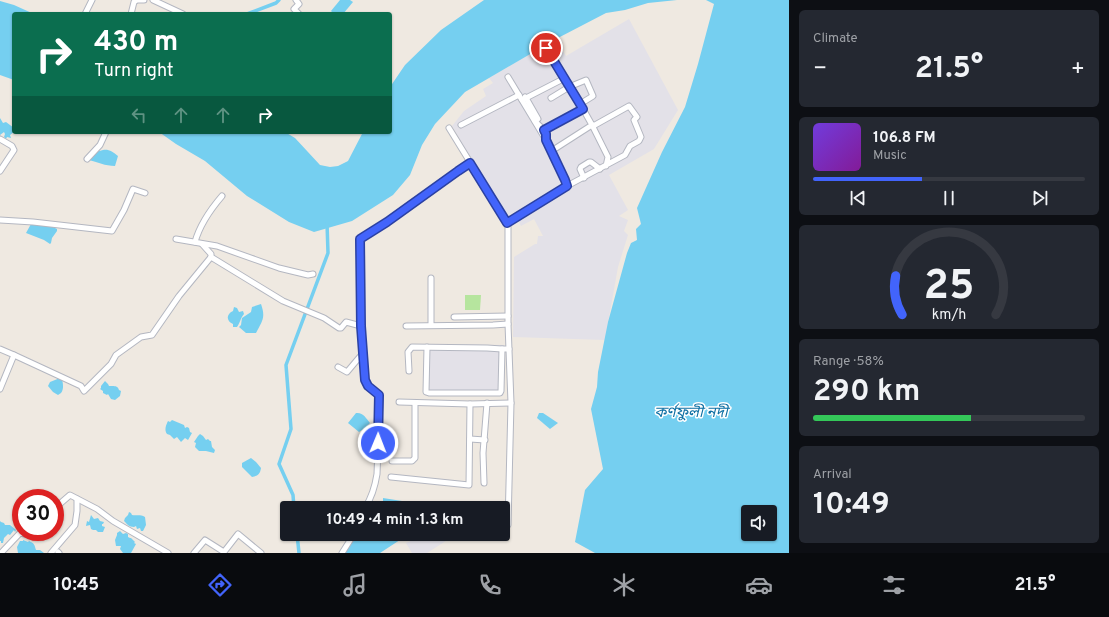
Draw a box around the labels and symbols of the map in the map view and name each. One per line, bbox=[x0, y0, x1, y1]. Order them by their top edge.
pin bbox=[529, 31, 563, 65]
water label: কর্ণফুলী নদী bbox=[654, 403, 731, 423]
position arrow bbox=[357, 422, 399, 464]
speed limit sign: 30 bbox=[12, 489, 64, 541]

